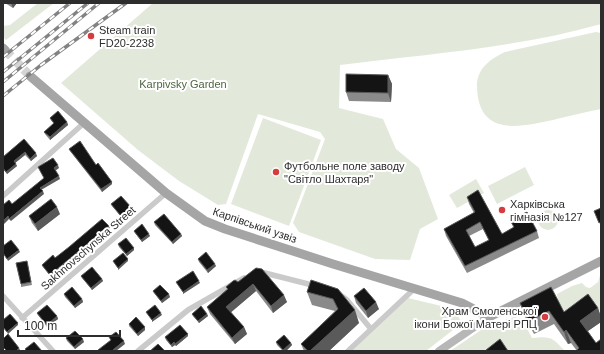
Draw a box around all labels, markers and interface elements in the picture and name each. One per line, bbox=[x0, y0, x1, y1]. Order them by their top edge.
place label: Steam train FD20-2238 bbox=[99, 24, 155, 49]
marker: Steam train FD20-2238 bbox=[86, 31, 96, 41]
park label: Karpivsky Garden bbox=[139, 78, 227, 90]
place label: Футбольне поле заводу "Світло Шахтаря" bbox=[284, 160, 405, 185]
marker: Футбольне поле заводу "Світло Шахтаря" bbox=[271, 167, 281, 177]
place label: Харківська гімназія №127 bbox=[510, 198, 583, 223]
street label: Sakhnovschynska Street bbox=[38, 204, 138, 292]
street label: Карпівський узвіз bbox=[211, 205, 299, 245]
marker: Харківська гімназія №127 bbox=[497, 205, 507, 215]
place label: Храм Смоленської ікони Божої Матері РПЦ bbox=[414, 305, 537, 330]
scale bar bbox=[18, 312, 120, 338]
marker: Храм Смоленської ікони Божої Матері РПЦ bbox=[540, 312, 550, 322]
text: 100 m bbox=[24, 319, 57, 333]

